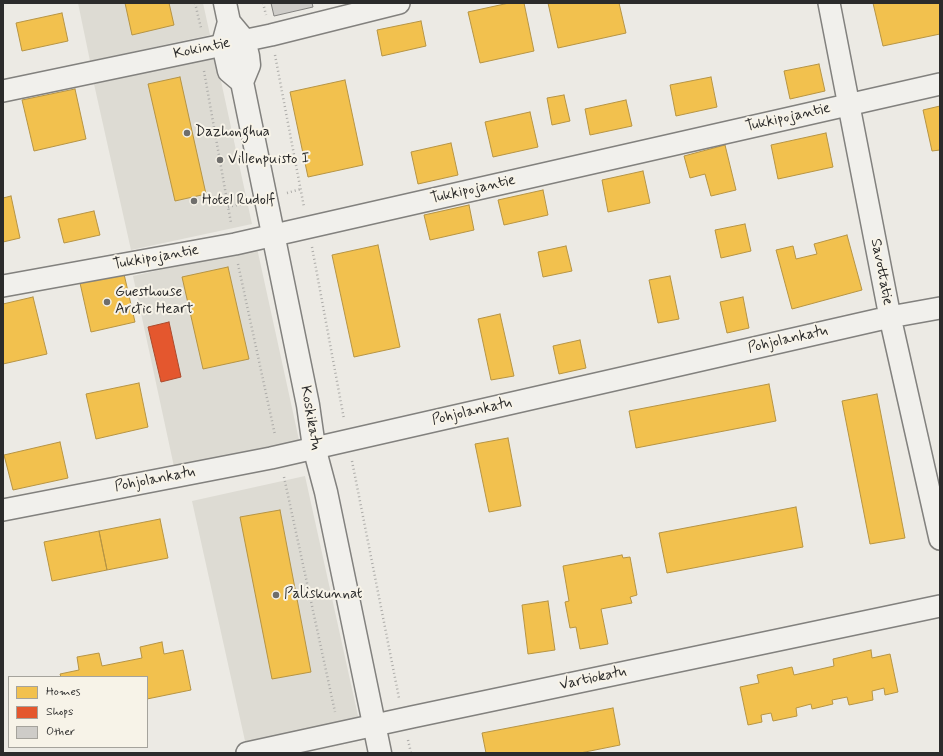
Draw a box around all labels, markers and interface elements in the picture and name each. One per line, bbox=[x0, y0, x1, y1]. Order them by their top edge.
street label: Kokintie bbox=[172, 34, 232, 64]
street label: Tukkipojantie bbox=[744, 99, 832, 137]
place label: Dazhonghua bbox=[195, 124, 270, 142]
marker: Dazhonghua bbox=[182, 128, 192, 138]
place label: Villenpuisto I bbox=[228, 151, 309, 169]
marker: Villenpuisto I bbox=[215, 155, 225, 165]
street label: Tukkipojantie bbox=[429, 171, 517, 209]
place label: Hotel Rudolf bbox=[202, 192, 275, 210]
marker: Hotel Rudolf bbox=[189, 196, 199, 206]
street label: Savottatie bbox=[866, 237, 896, 307]
street label: Tukkipojantie bbox=[112, 242, 200, 274]
place label: Guesthouse Arctic Heart bbox=[115, 284, 193, 319]
marker: Guesthouse Arctic Heart bbox=[102, 297, 112, 307]
street label: Pohjolankatu bbox=[746, 322, 830, 358]
street label: Koskikatu bbox=[295, 384, 325, 452]
street label: Pohjolankatu bbox=[430, 394, 514, 430]
street label: Pohjolankatu bbox=[113, 463, 197, 497]
place label: Paliskunnat bbox=[284, 586, 362, 604]
marker: Paliskunnat bbox=[271, 590, 281, 600]
street label: Vartiokatu bbox=[558, 663, 628, 695]
legend bbox=[8, 676, 148, 748]
text: Homes bbox=[46, 684, 81, 700]
text: Shops bbox=[46, 704, 73, 720]
text: Other bbox=[46, 724, 75, 740]

